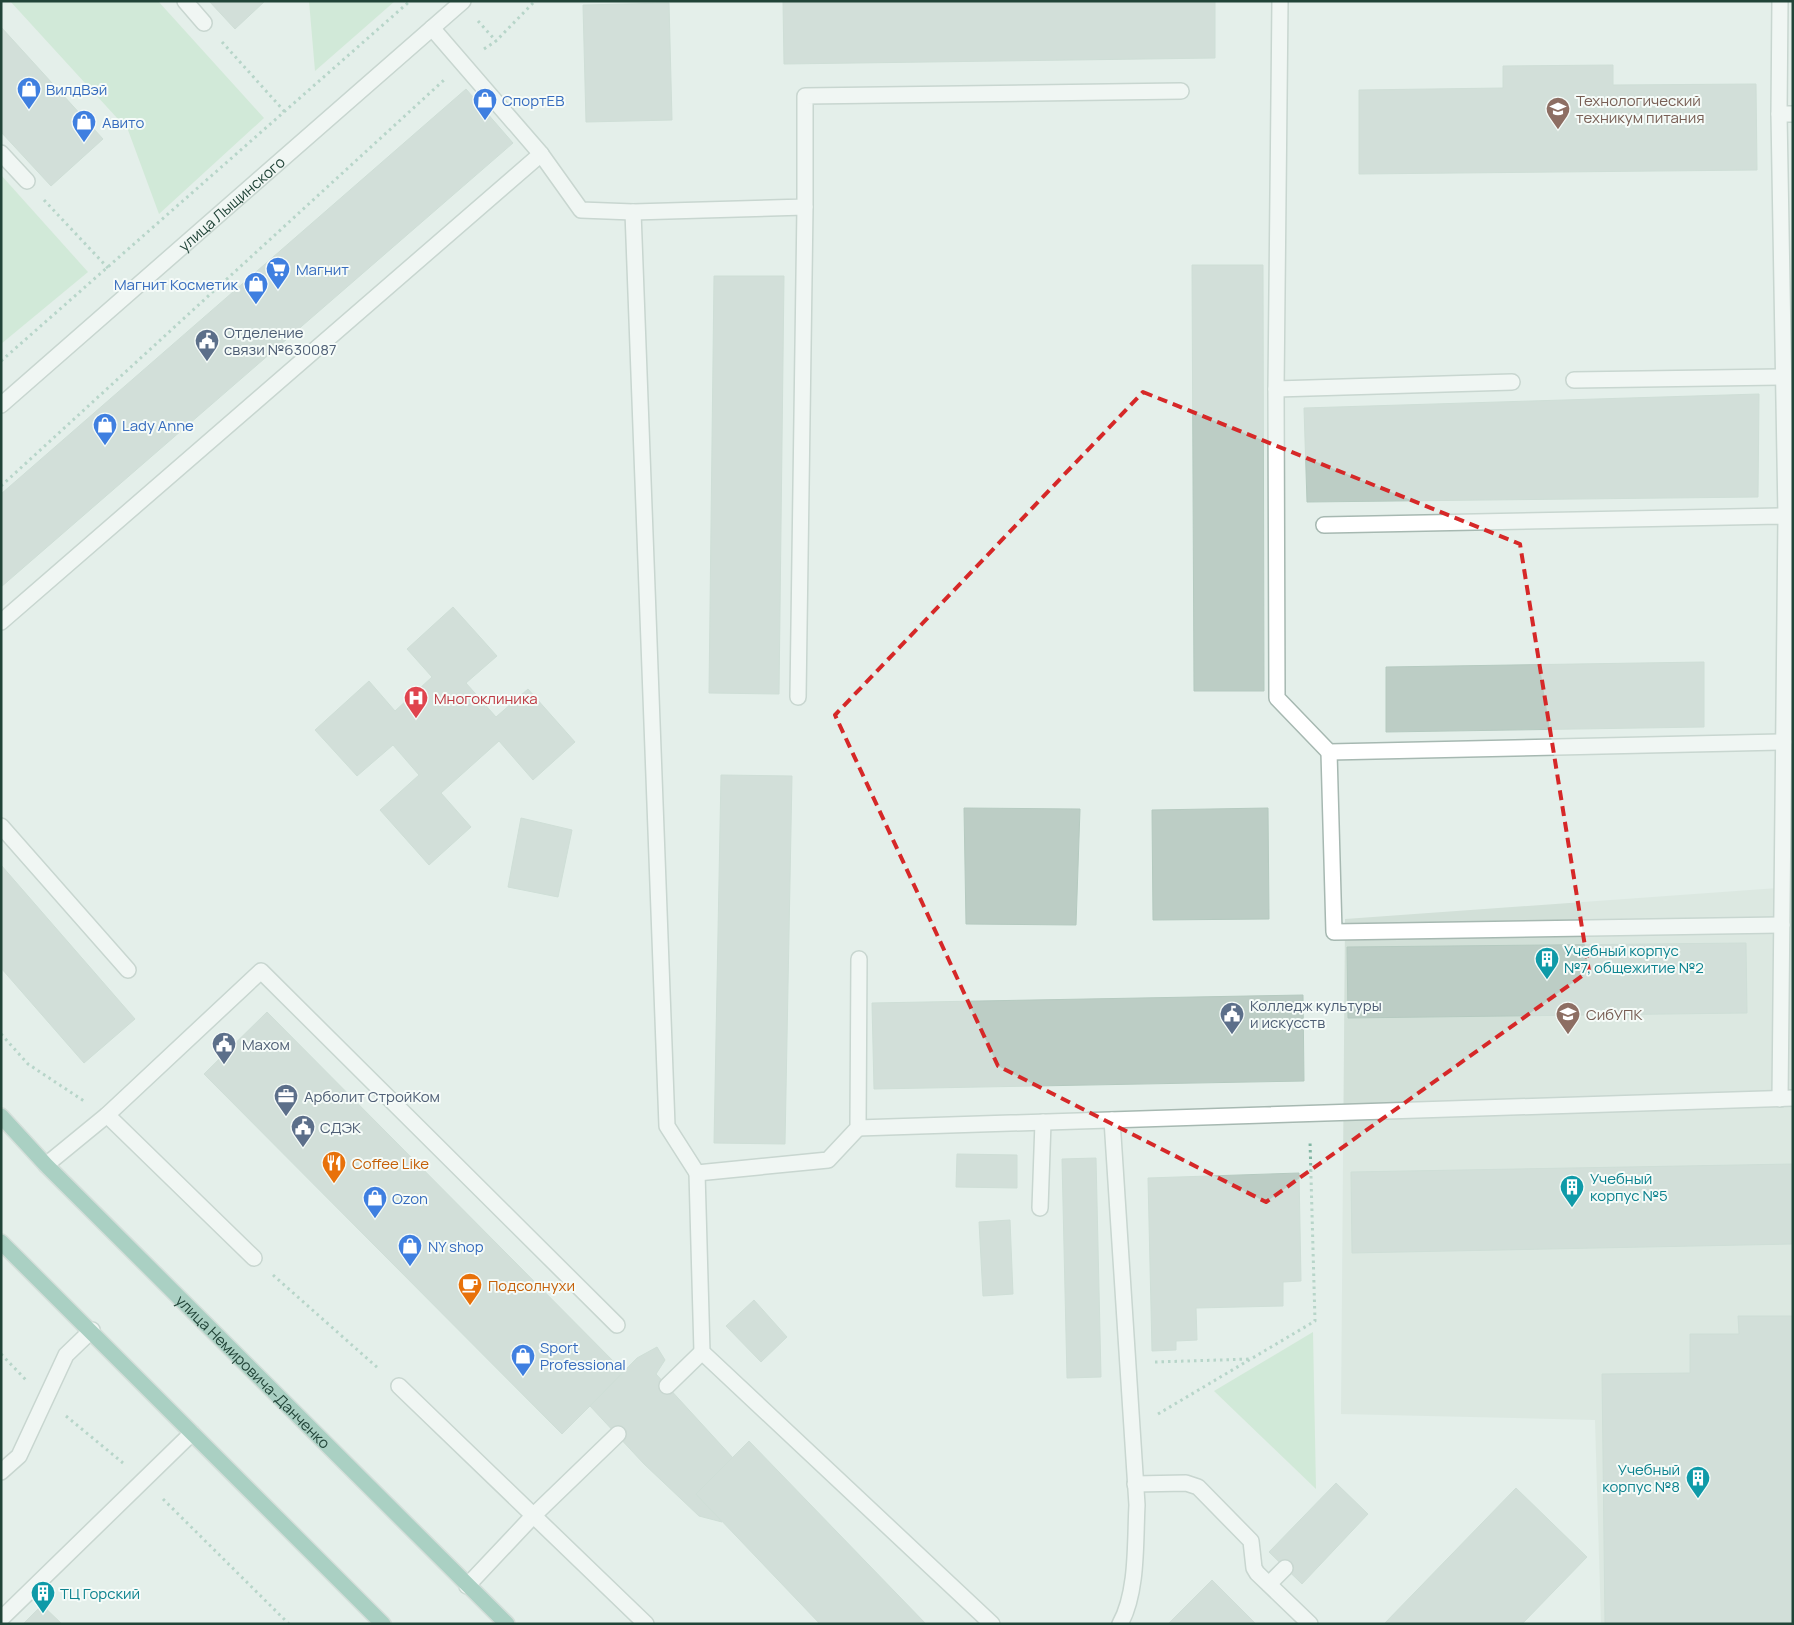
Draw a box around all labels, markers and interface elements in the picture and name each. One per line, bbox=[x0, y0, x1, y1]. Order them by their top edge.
shop icon: ВилдВэй bbox=[16, 76, 42, 110]
place label: ВилдВэй bbox=[46, 79, 107, 100]
shop icon: СпортЕВ bbox=[472, 87, 498, 121]
place label: СпортЕВ bbox=[502, 90, 564, 111]
place label: Технологический техникум питания bbox=[1576, 90, 1704, 128]
school or university icon: Технологический техникум питания bbox=[1545, 96, 1571, 130]
shop icon: Авито bbox=[71, 109, 97, 143]
place label: Авито bbox=[102, 112, 145, 133]
street label: улица Лыщинского bbox=[174, 151, 289, 256]
supermarket icon: Магнит bbox=[265, 256, 291, 290]
place label: Магнит bbox=[296, 259, 349, 280]
shop icon: Магнит Косметик bbox=[243, 271, 269, 305]
place label: Магнит Косметик bbox=[114, 274, 239, 295]
place label: Отделение связи №630087 bbox=[224, 322, 337, 360]
public building icon: Отделение связи №630087 bbox=[194, 328, 220, 362]
shop icon: Lady Anne bbox=[92, 412, 118, 446]
place label: Lady Anne bbox=[122, 415, 194, 436]
hospital icon: Многоклиника bbox=[403, 685, 429, 719]
place label: Многоклиника bbox=[434, 688, 538, 709]
place label: Учебный корпус №7, общежитие №2 bbox=[1564, 940, 1704, 978]
building icon: Учебный корпус №7, общежитие №2 bbox=[1534, 946, 1560, 980]
place label: Колледж культуры и искусств bbox=[1250, 995, 1382, 1033]
public building icon: Колледж культуры и искусств bbox=[1219, 1001, 1245, 1035]
school or university icon: СибУПК bbox=[1555, 1001, 1581, 1035]
place label: СибУПК bbox=[1586, 1004, 1642, 1025]
public building icon: Махом bbox=[211, 1031, 237, 1065]
place label: Махом bbox=[242, 1034, 290, 1055]
office icon: Арболит СтройКом bbox=[273, 1083, 299, 1117]
place label: Арболит СтройКом bbox=[304, 1086, 440, 1107]
public building icon: СДЭК bbox=[290, 1114, 316, 1148]
place label: СДЭК bbox=[320, 1117, 361, 1138]
restaurant icon: Coffee Like bbox=[321, 1150, 347, 1184]
place label: Coffee Like bbox=[352, 1153, 429, 1174]
place label: Учебный корпус №5 bbox=[1590, 1168, 1668, 1206]
building icon: Учебный корпус №5 bbox=[1559, 1174, 1585, 1208]
shop icon: Ozon bbox=[362, 1185, 388, 1219]
place label: Ozon bbox=[392, 1188, 428, 1209]
shop icon: NY shop bbox=[397, 1233, 423, 1267]
place label: NY shop bbox=[428, 1236, 484, 1257]
cafe icon: Подсолнухи bbox=[457, 1272, 483, 1306]
place label: Подсолнухи bbox=[488, 1275, 575, 1296]
street label: улица Немировича-Данченко bbox=[171, 1290, 335, 1453]
place label: Sport Professional bbox=[540, 1337, 626, 1375]
shop icon: Sport Professional bbox=[510, 1343, 536, 1377]
place label: Учебный корпус №8 bbox=[1602, 1459, 1680, 1497]
building icon: Учебный корпус №8 bbox=[1685, 1465, 1711, 1499]
building icon: ТЦ Горский bbox=[30, 1580, 56, 1614]
place label: ТЦ Горский bbox=[60, 1583, 140, 1604]

